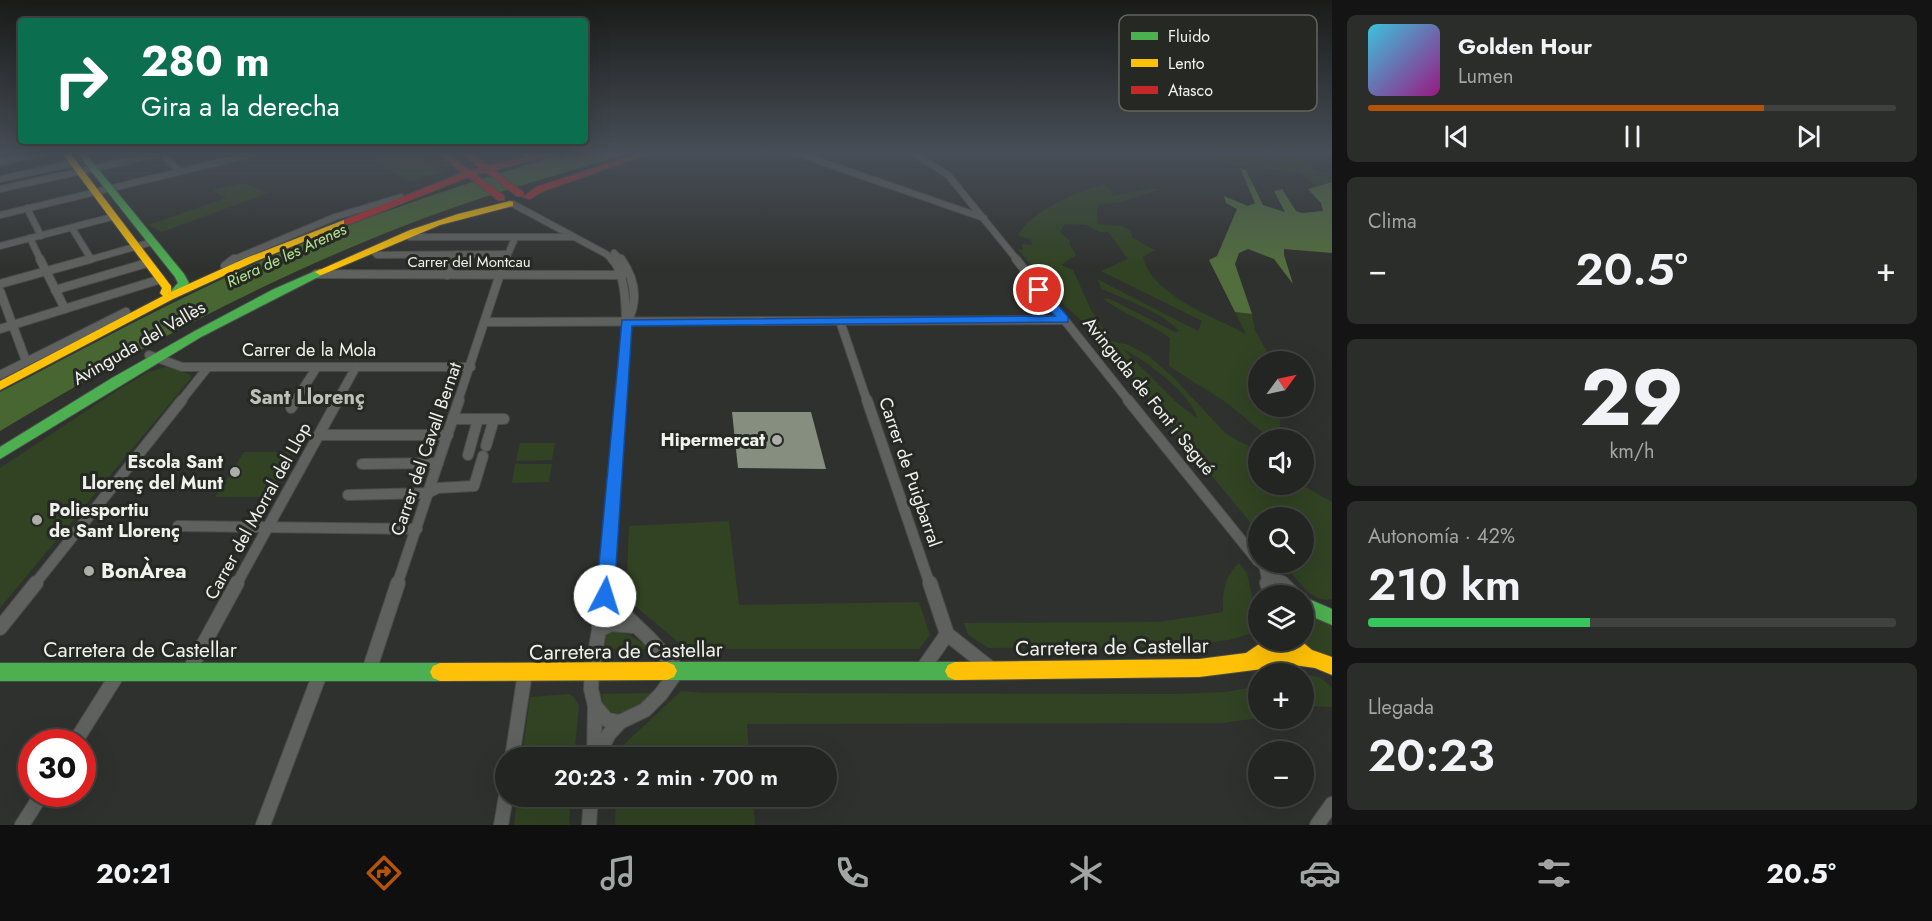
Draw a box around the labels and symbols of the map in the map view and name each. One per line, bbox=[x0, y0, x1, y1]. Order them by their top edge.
legend bbox=[1119, 15, 1317, 111]
text: Fluido bbox=[1168, 25, 1210, 48]
text: Lento bbox=[1168, 52, 1205, 75]
text: Atasco bbox=[1168, 79, 1213, 102]
water label: Riera de les Arenes bbox=[223, 217, 351, 293]
street label: Carrer del Montcau bbox=[407, 251, 531, 273]
pin bbox=[1013, 264, 1064, 315]
street label: Avinguda del Vallès bbox=[68, 294, 210, 392]
street label: Avinguda de Font i Sagué bbox=[1077, 311, 1221, 481]
street label: Carrer de la Mola bbox=[242, 337, 376, 363]
north arrow bbox=[1248, 351, 1314, 417]
street label: Carrer del Cavall Bernat bbox=[384, 358, 468, 539]
district label: Sant Llorenç bbox=[249, 383, 365, 412]
street label: Carrer de Puigbarral bbox=[872, 394, 948, 550]
street label: Carrer del Morral del Llop bbox=[198, 418, 318, 604]
place label: Hipermercat bbox=[661, 427, 765, 453]
marker: Hipermercat bbox=[770, 433, 784, 447]
place label: Escola Sant Llorenç del Munt bbox=[82, 449, 223, 496]
marker: Escola Sant Llorenç del Munt bbox=[228, 465, 242, 479]
place label: Poliesportiu de Sant Llorenç bbox=[49, 497, 180, 544]
marker: Poliesportiu de Sant Llorenç bbox=[30, 513, 44, 527]
place label: BonÀrea bbox=[101, 556, 187, 586]
marker: BonÀrea bbox=[82, 564, 96, 578]
position arrow bbox=[573, 564, 637, 628]
street label: Carretera de Castellar bbox=[1015, 630, 1210, 664]
street label: Carretera de Castellar bbox=[529, 634, 724, 668]
street label: Carretera de Castellar bbox=[43, 635, 238, 665]
speed limit sign: 30 bbox=[18, 729, 96, 807]

